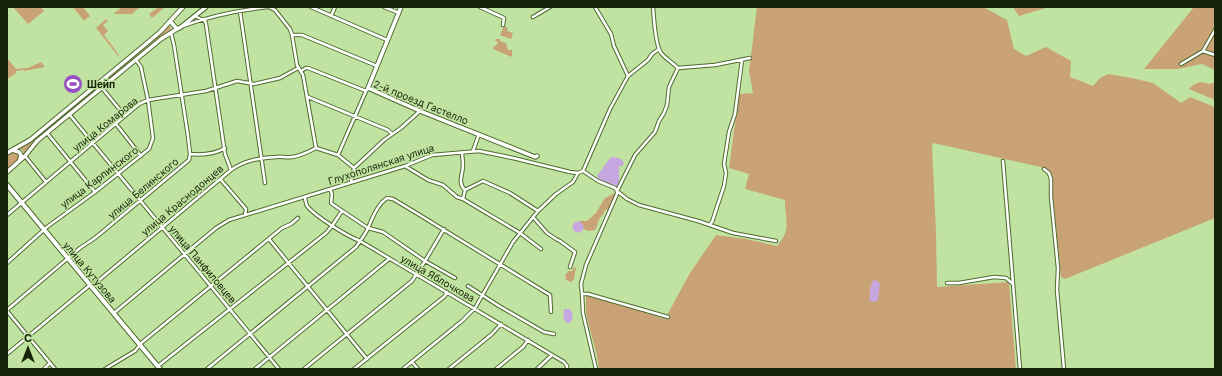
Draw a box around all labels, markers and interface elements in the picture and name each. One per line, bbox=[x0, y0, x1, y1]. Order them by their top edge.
sports icon: Шейп bbox=[62, 73, 84, 95]
street label: 2-й проезд Гастелло bbox=[372, 77, 470, 127]
place label: Шейп bbox=[87, 78, 115, 90]
street label: улица Комарова bbox=[70, 94, 140, 154]
street label: Глухополянская улица bbox=[326, 141, 436, 187]
street label: улица Карпинского bbox=[58, 144, 140, 210]
street label: улица Белинского bbox=[105, 155, 181, 221]
street label: улица Краснодонцев bbox=[139, 162, 226, 238]
street label: улица Панфиловцев bbox=[167, 223, 239, 306]
street label: улица Кутузова bbox=[61, 239, 119, 305]
street label: улица Яблочкова bbox=[399, 252, 477, 304]
north arrow bbox=[8, 328, 48, 368]
text: С bbox=[24, 331, 32, 345]

